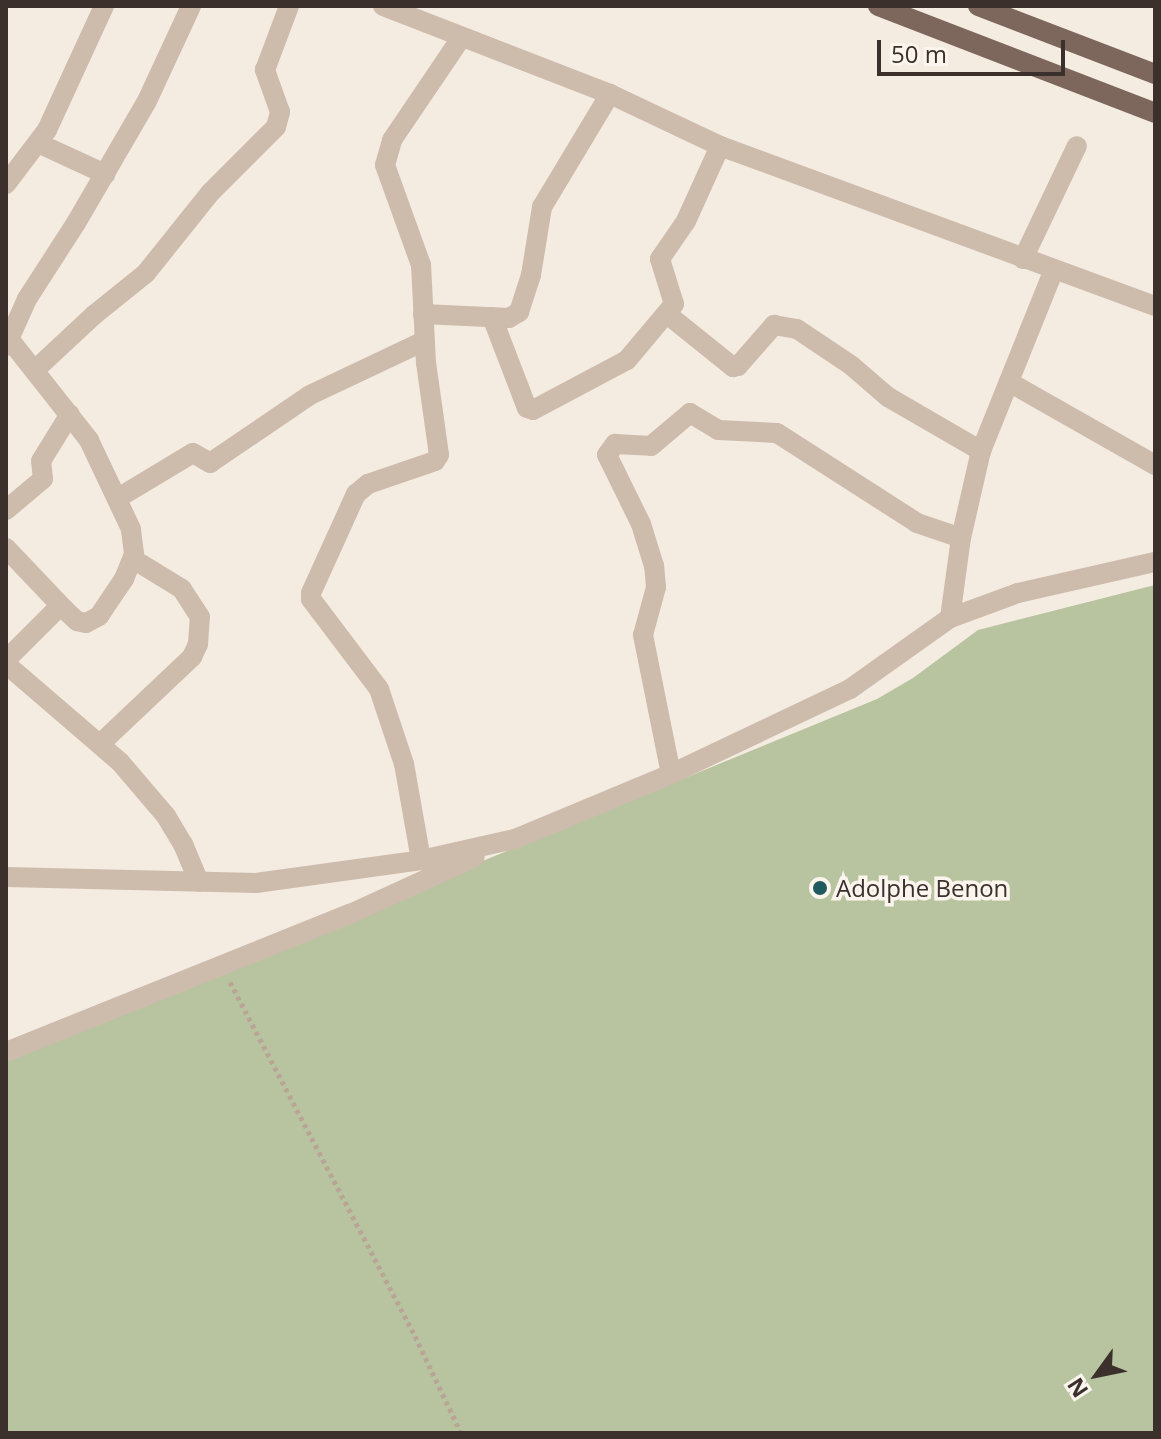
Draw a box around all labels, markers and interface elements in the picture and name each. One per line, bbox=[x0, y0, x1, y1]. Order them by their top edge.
scale bar bbox=[881, 24, 1069, 74]
text: 50 m bbox=[891, 37, 947, 70]
place label: Adolphe Benon bbox=[836, 874, 1008, 902]
marker: Adolphe Benon bbox=[811, 879, 829, 897]
north arrow bbox=[1057, 1335, 1137, 1415]
text: N bbox=[1059, 1372, 1094, 1404]

